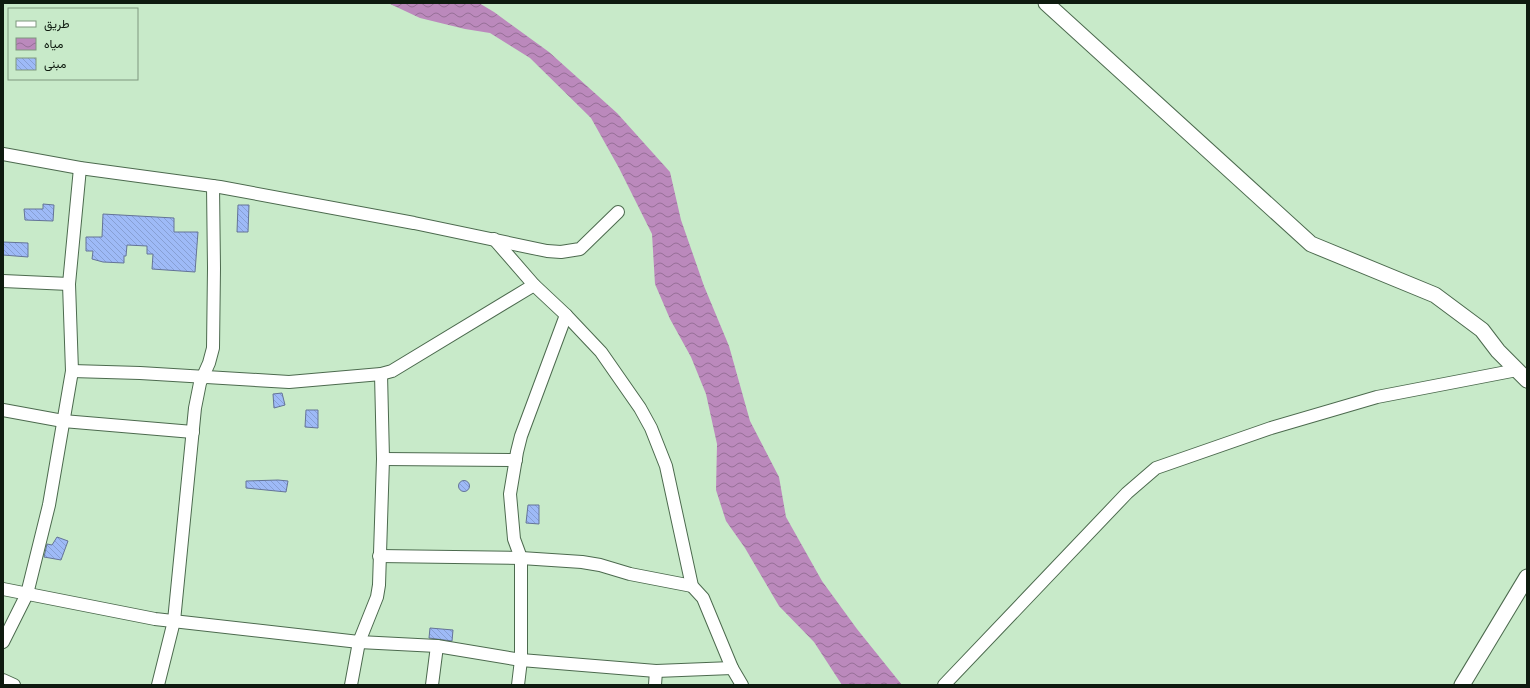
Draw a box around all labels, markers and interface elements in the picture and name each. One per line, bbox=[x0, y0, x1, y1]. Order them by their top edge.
legend bbox=[8, 8, 138, 80]
text: طريق bbox=[44, 16, 70, 32]
text: مياه bbox=[44, 36, 63, 51]
text: مبنى bbox=[44, 56, 66, 72]

